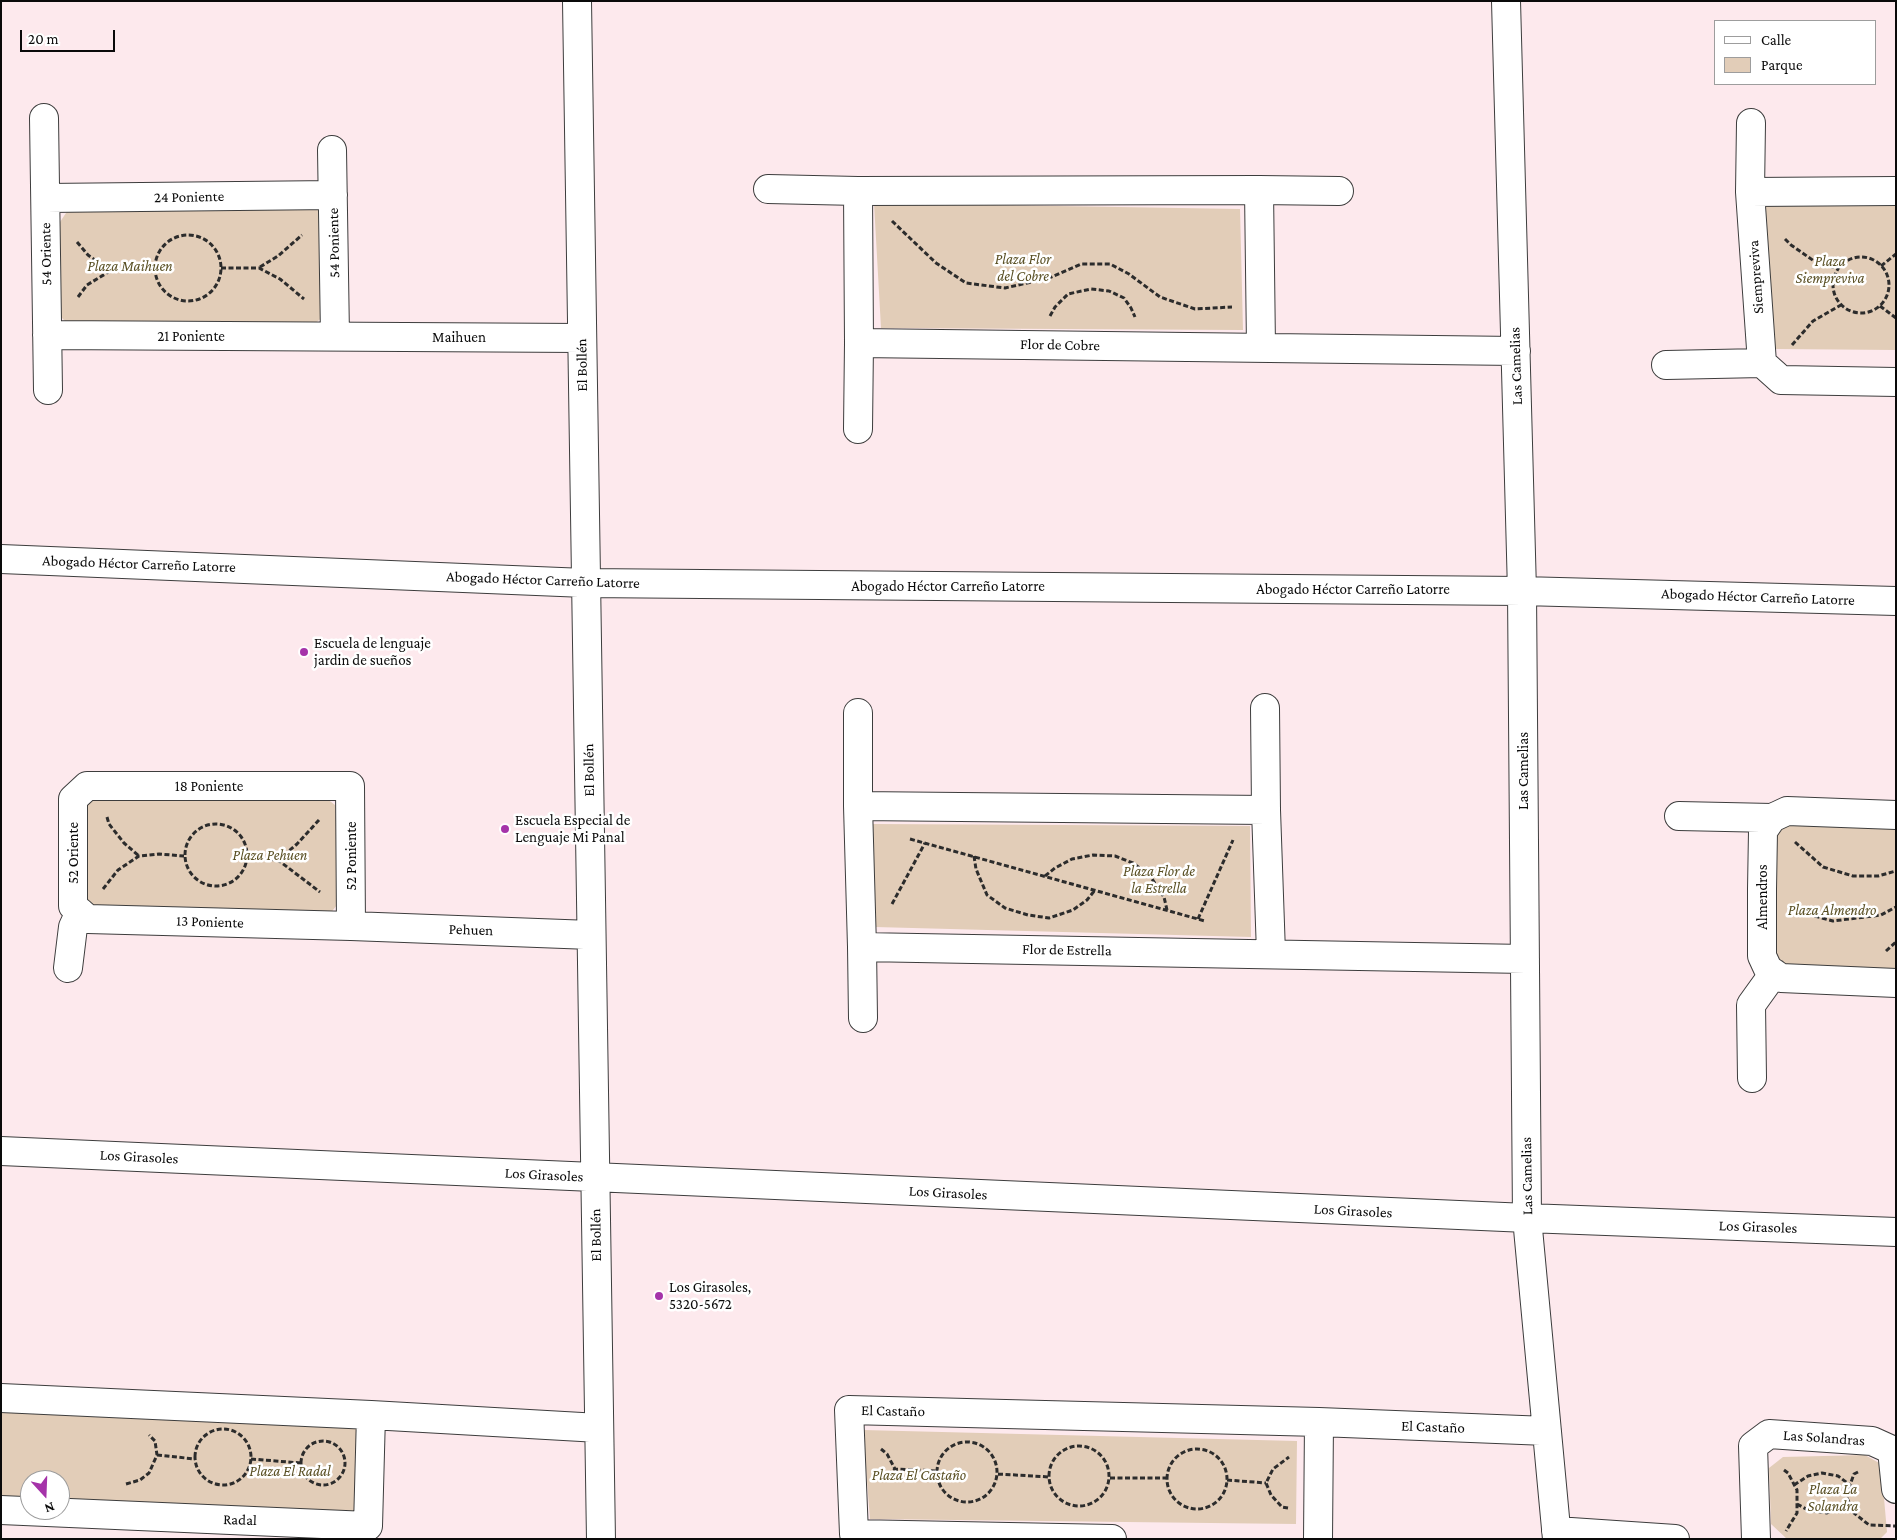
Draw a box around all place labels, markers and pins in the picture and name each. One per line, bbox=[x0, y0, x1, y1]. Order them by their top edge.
place label: Escuela de lenguaje jardin de sueños bbox=[314, 634, 431, 669]
marker: Escuela de lenguaje jardin de sueños bbox=[298, 646, 310, 658]
place label: Escuela Especial de Lenguaje Mi Panal bbox=[515, 811, 630, 846]
marker: Escuela Especial de Lenguaje Mi Panal bbox=[499, 823, 511, 835]
place label: Los Girasoles, 5320-5672 bbox=[669, 1278, 751, 1313]
marker: Los Girasoles, 5320-5672 bbox=[653, 1290, 665, 1302]

